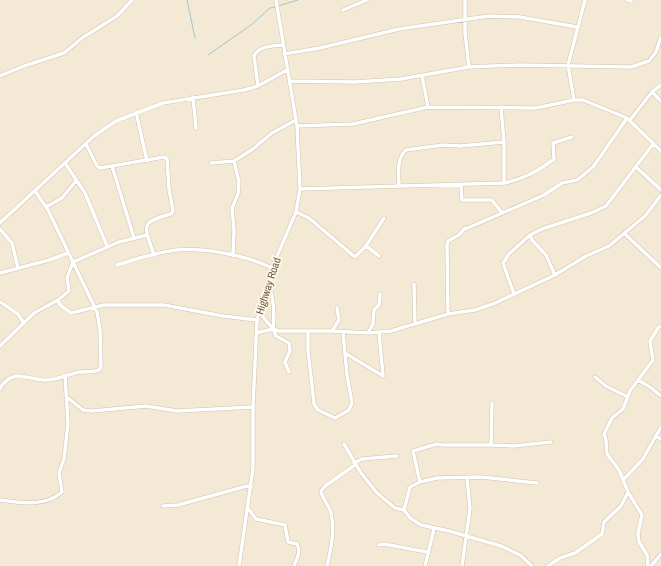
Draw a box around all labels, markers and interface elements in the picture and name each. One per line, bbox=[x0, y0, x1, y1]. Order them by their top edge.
street label: Highway Road bbox=[252, 256, 284, 316]

